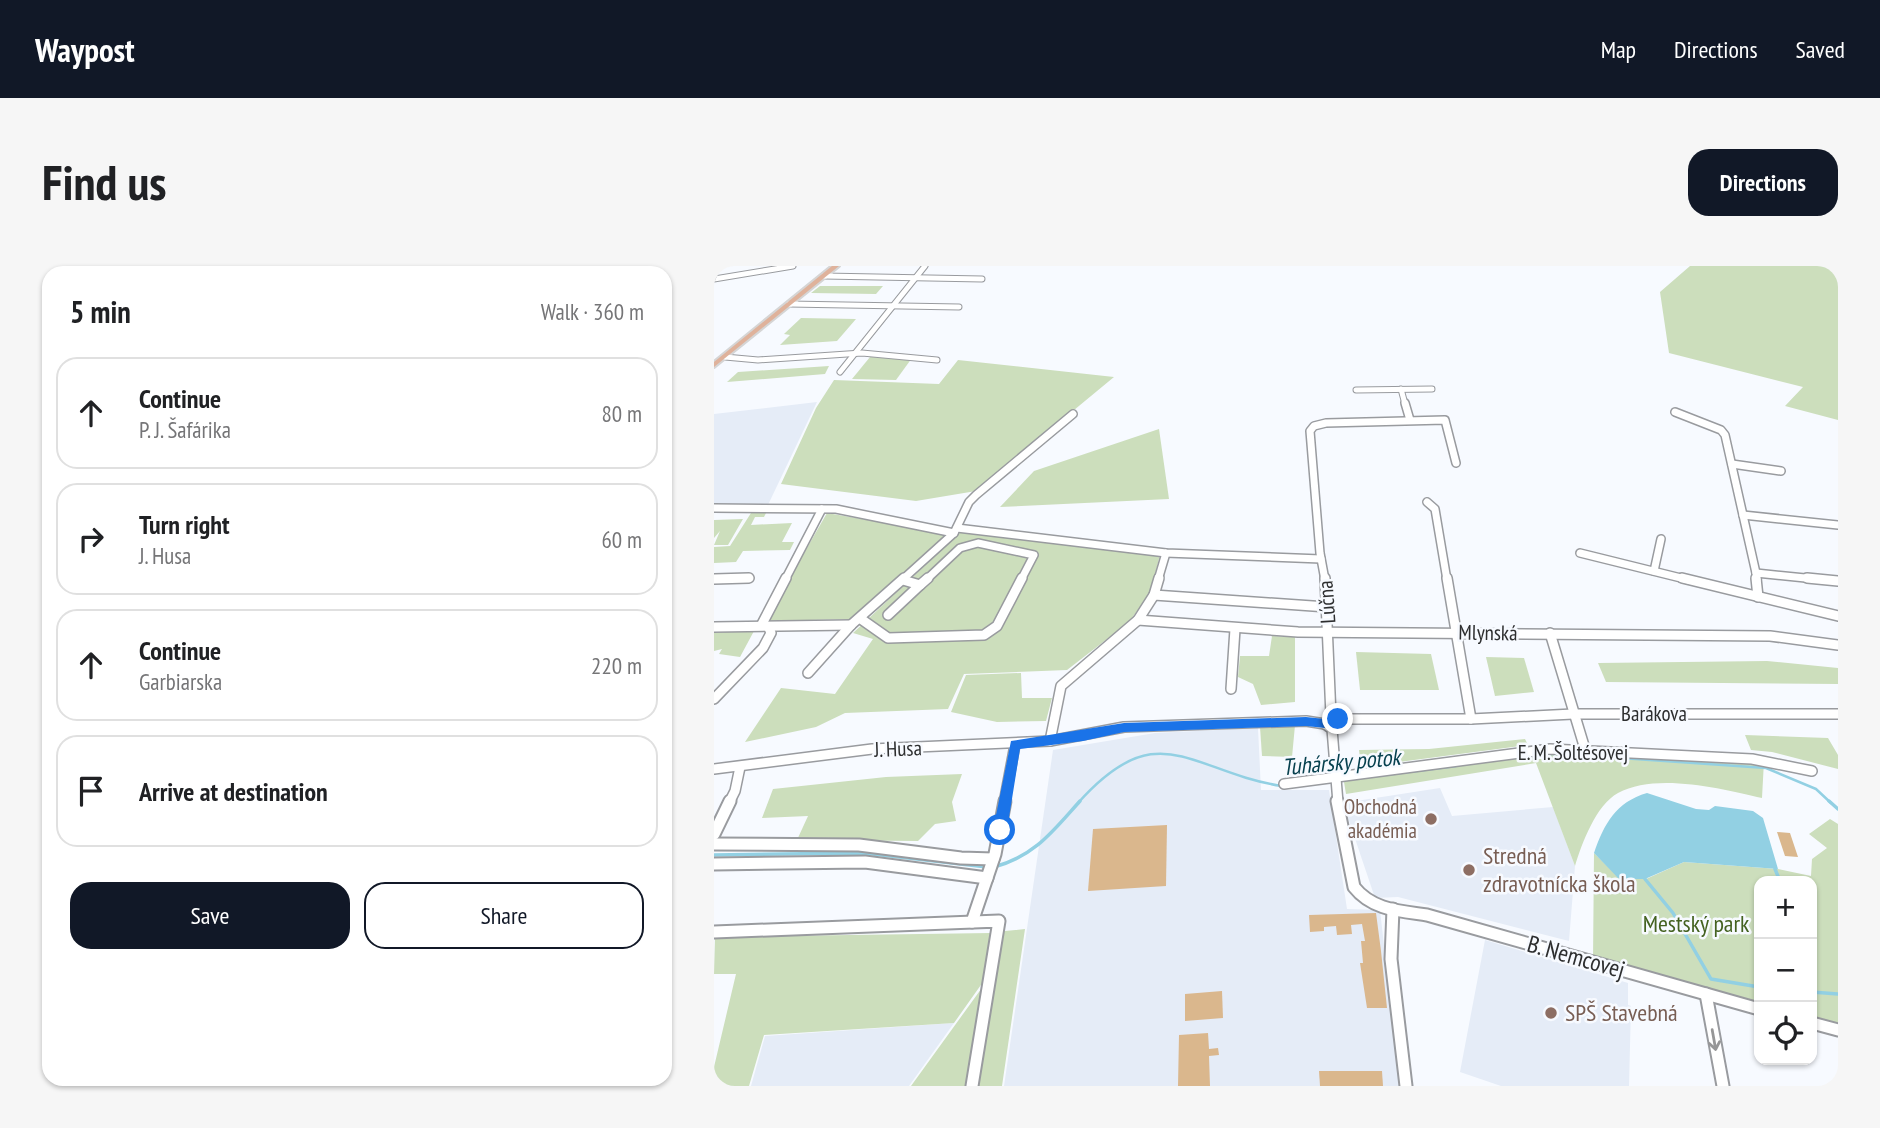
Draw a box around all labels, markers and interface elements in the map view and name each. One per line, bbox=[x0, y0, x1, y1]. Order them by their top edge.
text: Waypost bbox=[35, 28, 135, 71]
text: Map bbox=[1601, 34, 1636, 65]
text: Directions bbox=[1674, 34, 1758, 65]
text: Saved bbox=[1796, 34, 1845, 65]
button: Directions bbox=[1688, 149, 1838, 216]
text: Find us bbox=[42, 150, 166, 214]
text: 5 min bbox=[70, 292, 131, 331]
text: Walk · 360 m bbox=[541, 297, 644, 326]
text: Continue bbox=[139, 382, 221, 415]
icon: ahead bbox=[72, 394, 110, 432]
text: 80 m bbox=[601, 399, 642, 428]
text: P. J. Šafárika bbox=[139, 415, 231, 444]
text: Turn right bbox=[139, 508, 230, 541]
icon: right bbox=[72, 520, 110, 558]
text: 60 m bbox=[601, 525, 642, 554]
text: J. Husa bbox=[139, 541, 191, 570]
street label: Lúčna bbox=[1312, 580, 1341, 624]
street label: Mlynská bbox=[1458, 618, 1518, 647]
text: Continue bbox=[139, 634, 221, 667]
icon: ahead bbox=[72, 646, 110, 684]
text: 220 m bbox=[591, 651, 642, 680]
text: Garbiarska bbox=[139, 667, 222, 696]
street label: Barákova bbox=[1621, 700, 1687, 727]
route end bbox=[1322, 703, 1353, 734]
street label: J. Husa bbox=[873, 734, 922, 763]
street label: E. M. Šoltésovej bbox=[1518, 739, 1628, 766]
water label: Tuhársky potok bbox=[1281, 742, 1404, 781]
icon: arrive bbox=[72, 772, 110, 810]
text: Arrive at destination bbox=[139, 775, 328, 808]
place label: Obchodná akadémia bbox=[1344, 793, 1417, 844]
marker: Obchodná akadémia bbox=[1423, 811, 1439, 827]
route start bbox=[984, 814, 1015, 845]
place label: Stredná zdravotnícka škola bbox=[1483, 840, 1636, 899]
marker: Stredná zdravotnícka škola bbox=[1461, 862, 1477, 878]
map controls bbox=[1754, 876, 1817, 1065]
button: + bbox=[1754, 876, 1817, 939]
button: Save bbox=[70, 882, 350, 949]
button: Share bbox=[364, 882, 644, 949]
park label: Mestský park bbox=[1643, 908, 1750, 939]
street label: B. Nemcovej bbox=[1524, 928, 1629, 985]
button: − bbox=[1754, 939, 1817, 1002]
place label: SPŠ Stavebná bbox=[1565, 997, 1678, 1028]
button: locate bbox=[1754, 1002, 1817, 1065]
marker: SPŠ Stavebná bbox=[1543, 1005, 1559, 1021]
one-way arrow bbox=[1708, 1028, 1721, 1051]

